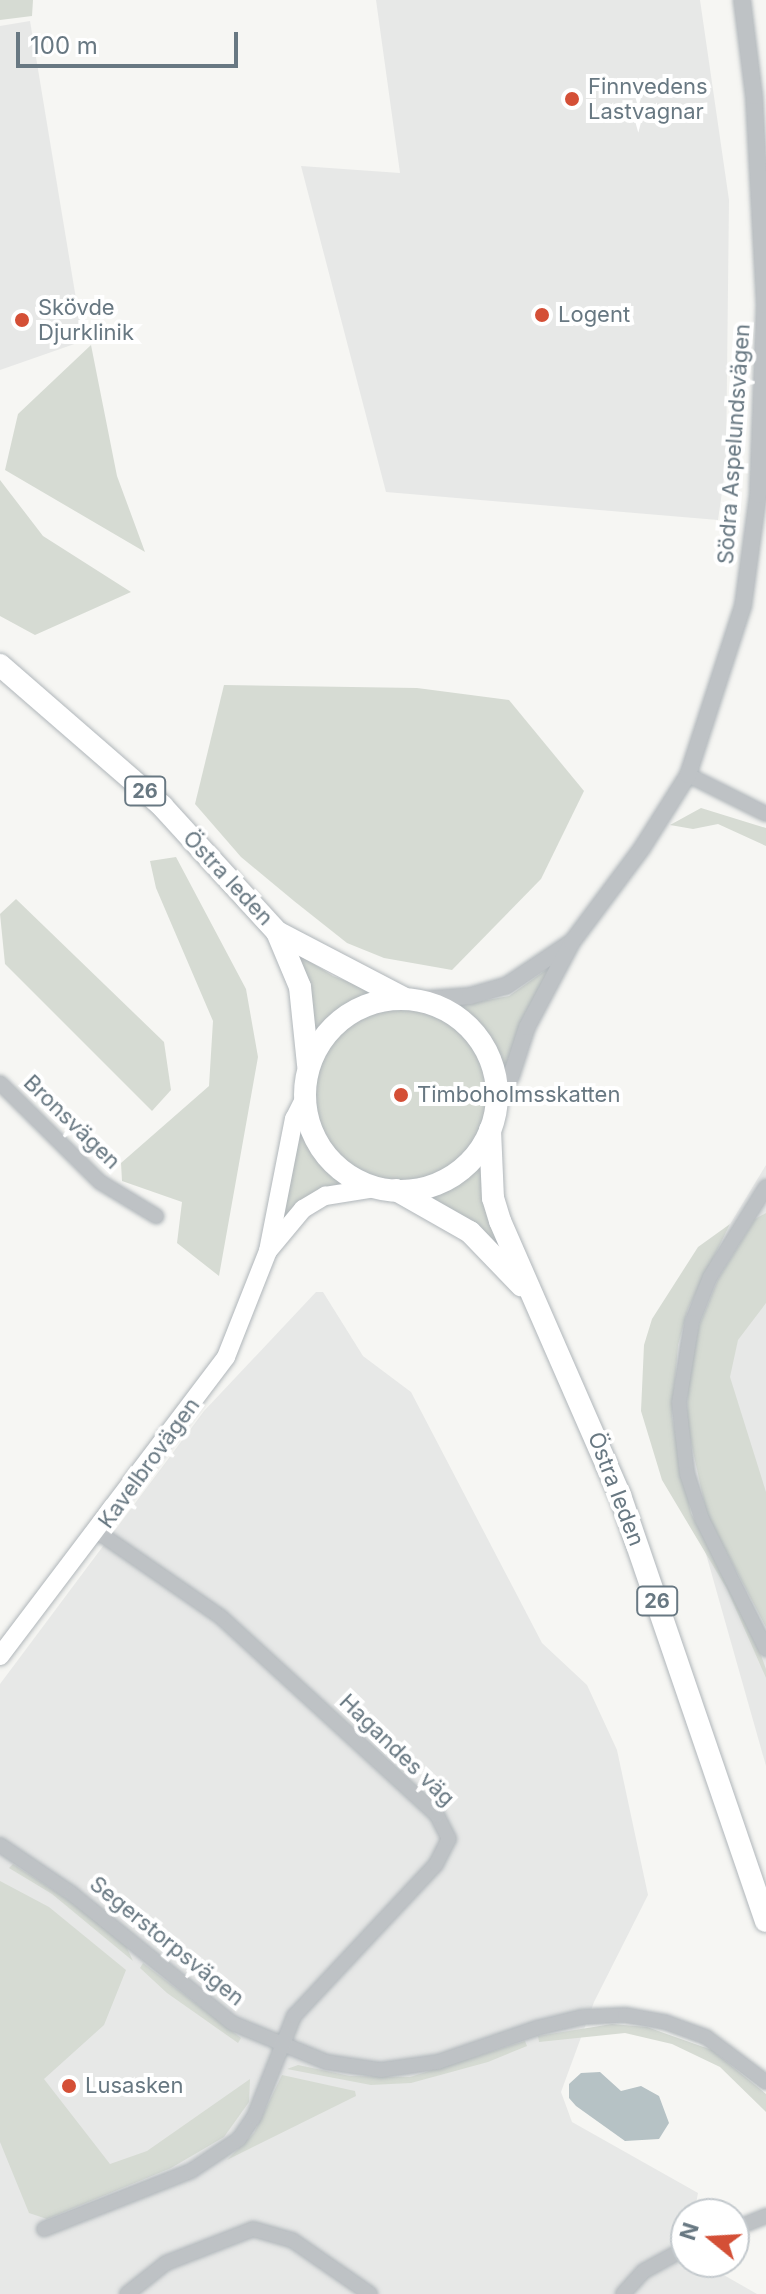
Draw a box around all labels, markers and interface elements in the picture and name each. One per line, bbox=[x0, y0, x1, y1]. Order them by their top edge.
scale bar bbox=[20, 16, 242, 66]
text: 100 m bbox=[30, 31, 98, 60]
place label: Finnvedens Lastvagnar bbox=[588, 73, 708, 124]
marker: Finnvedens Lastvagnar bbox=[563, 90, 581, 108]
place label: Skövde Djurklinik bbox=[38, 294, 134, 346]
place label: Logent bbox=[558, 302, 630, 328]
marker: Logent bbox=[533, 306, 551, 324]
marker: Skövde Djurklinik bbox=[13, 311, 31, 329]
street label: Södra Aspelundsvägen bbox=[712, 323, 756, 565]
road number: 26 bbox=[123, 775, 167, 807]
street label: Östra leden bbox=[177, 825, 279, 931]
street label: Bronsvägen bbox=[18, 1069, 126, 1175]
place label: Timboholmsskatten bbox=[417, 1082, 620, 1108]
marker: Timboholmsskatten bbox=[392, 1086, 410, 1104]
street label: Kavelbrovägen bbox=[93, 1393, 205, 1533]
street label: Östra leden bbox=[582, 1428, 650, 1550]
road number: 26 bbox=[635, 1585, 679, 1617]
street label: Hagandes väg bbox=[334, 1688, 460, 1812]
street label: Segerstorpsvägen bbox=[84, 1871, 250, 2011]
place label: Lusasken bbox=[85, 2073, 183, 2099]
marker: Lusasken bbox=[60, 2077, 78, 2095]
north arrow bbox=[670, 2198, 750, 2278]
text: N bbox=[674, 2219, 704, 2243]

